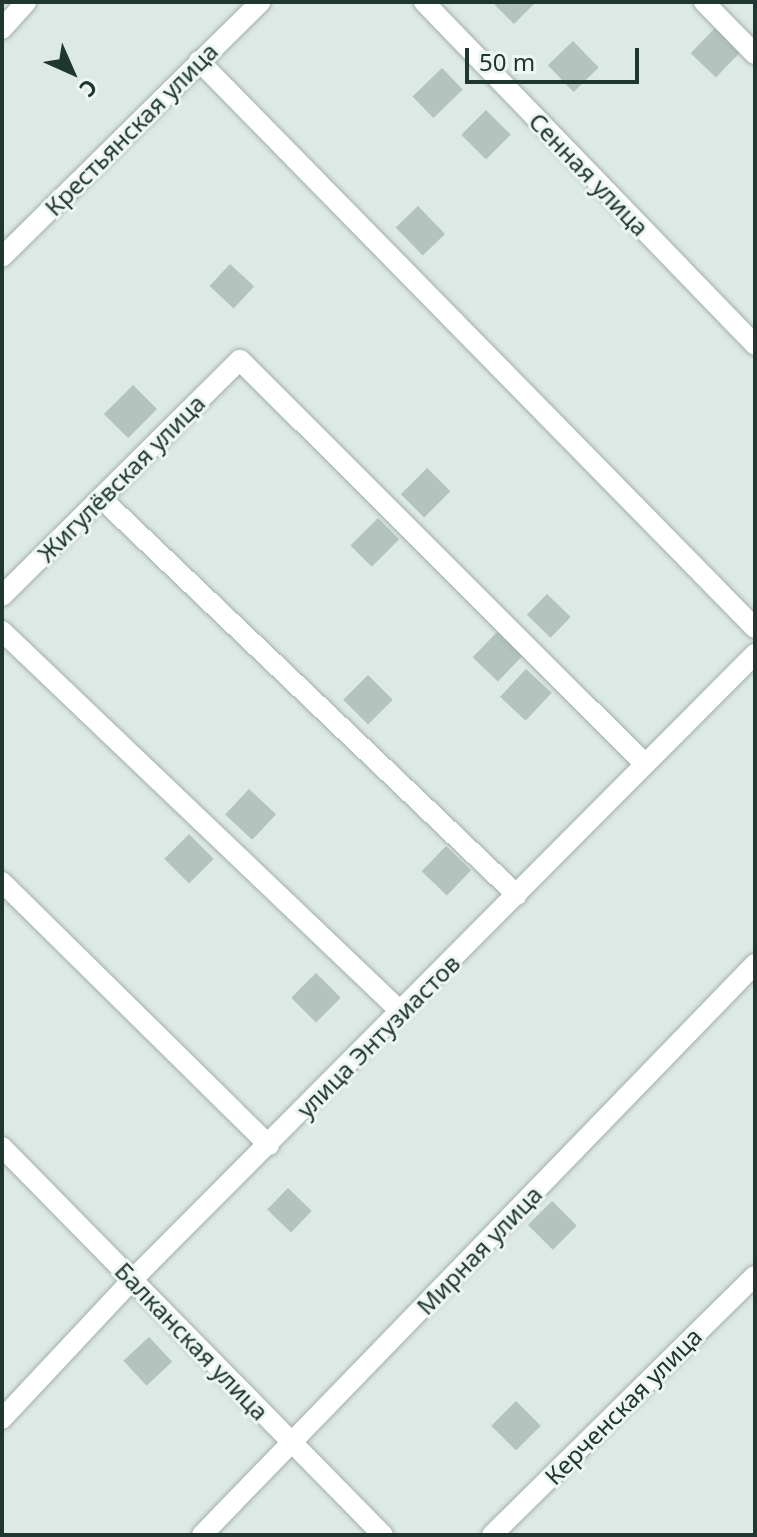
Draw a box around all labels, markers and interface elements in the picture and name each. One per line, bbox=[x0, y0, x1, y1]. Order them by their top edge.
north arrow bbox=[32, 32, 112, 112]
scale bar bbox=[469, 32, 643, 82]
street label: Крестьянская улица bbox=[39, 37, 223, 221]
text: 50 m bbox=[479, 45, 535, 78]
text: С bbox=[73, 73, 105, 105]
street label: Сенная улица bbox=[523, 107, 655, 241]
street label: Жигулёвская улица bbox=[31, 388, 211, 568]
street label: улица Энтузиастов bbox=[291, 949, 465, 1123]
street label: Мирная улица bbox=[410, 1180, 548, 1320]
street label: Балканская улица bbox=[109, 1256, 275, 1426]
street label: Керченская улица bbox=[539, 1322, 707, 1490]

